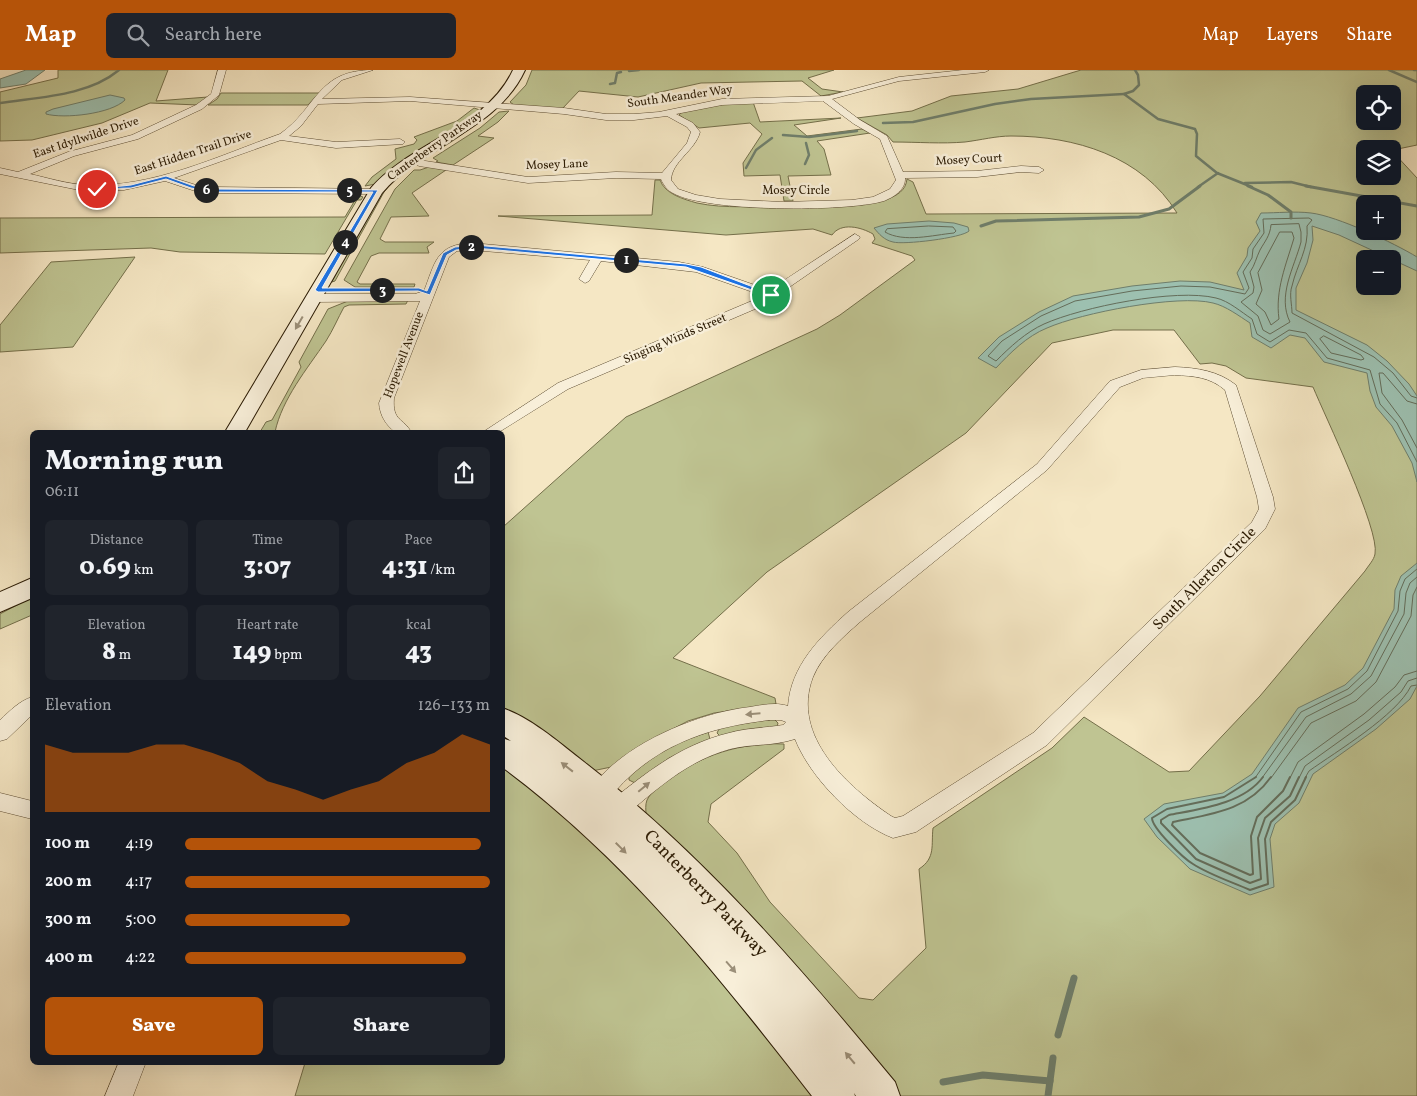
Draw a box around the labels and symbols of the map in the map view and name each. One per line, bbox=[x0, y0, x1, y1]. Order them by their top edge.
street label: South Meander Way bbox=[626, 82, 734, 112]
street label: Canterberry Parkway bbox=[384, 107, 486, 185]
street label: East Idyllwilde Drive bbox=[31, 113, 141, 163]
street label: East Hidden Trail Drive bbox=[132, 126, 254, 180]
street label: Mosey Court bbox=[935, 150, 1003, 170]
street label: Mosey Lane bbox=[526, 156, 589, 174]
pin bbox=[76, 168, 118, 210]
pin: 6 bbox=[194, 178, 218, 202]
pin: 5 bbox=[336, 178, 362, 202]
street label: Mosey Circle bbox=[762, 183, 830, 199]
pin: 4 bbox=[332, 230, 358, 254]
pin: 2 bbox=[458, 234, 484, 260]
pin: 1 bbox=[614, 248, 638, 272]
pin bbox=[750, 274, 792, 316]
pin: 3 bbox=[370, 278, 394, 302]
street label: Hopewell Avenue bbox=[380, 309, 428, 401]
street label: Singing Winds Street bbox=[621, 310, 729, 368]
one-way arrow bbox=[294, 317, 303, 330]
street label: South Allerton Circle bbox=[1149, 523, 1261, 635]
one-way arrow bbox=[745, 710, 761, 718]
one-way arrow bbox=[561, 761, 574, 772]
one-way arrow bbox=[637, 782, 650, 793]
street label: Canterberry Parkway bbox=[637, 825, 773, 964]
one-way arrow bbox=[615, 842, 627, 854]
one-way arrow bbox=[726, 960, 737, 973]
one-way arrow bbox=[845, 1052, 856, 1065]

